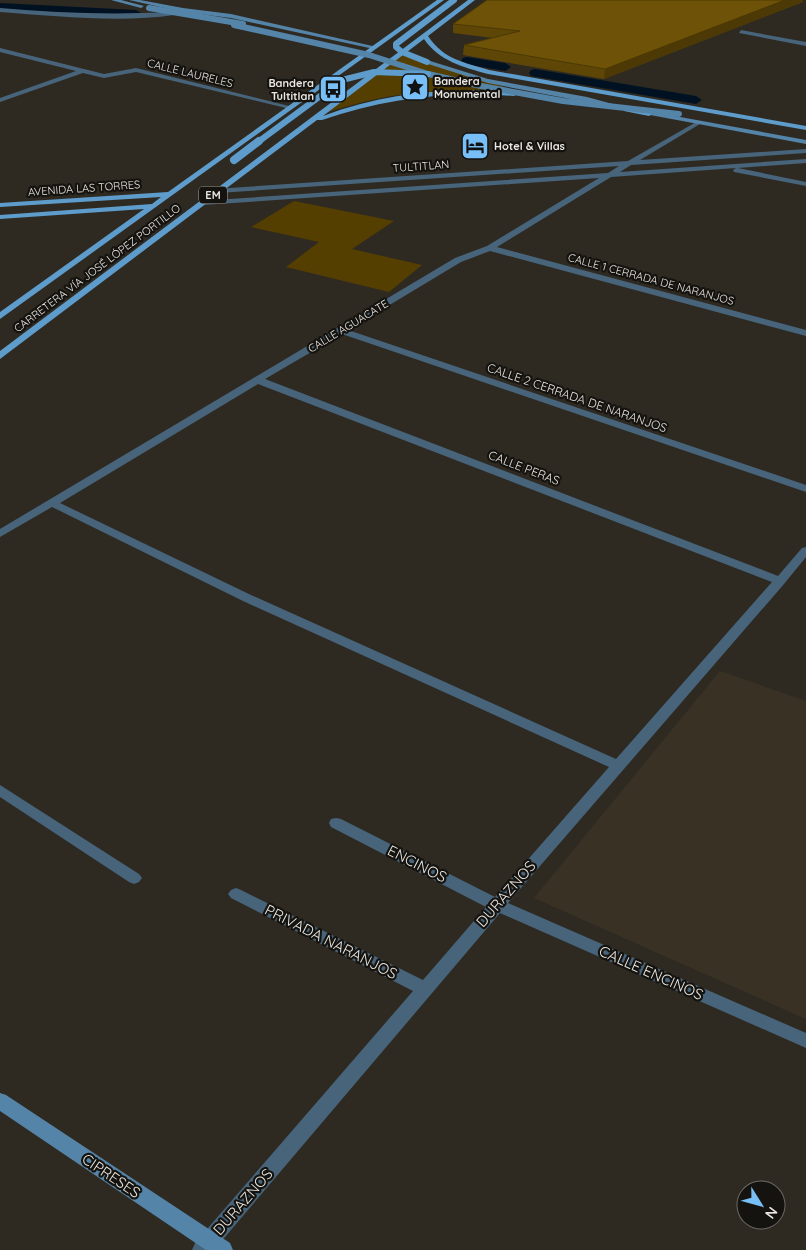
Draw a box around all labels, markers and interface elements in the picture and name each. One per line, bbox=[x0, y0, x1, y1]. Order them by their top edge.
street label: CALLE LAURELES bbox=[146, 56, 234, 90]
place icon: Bandera Monumental bbox=[400, 72, 430, 102]
bus stop icon: Bandera Tultitlan bbox=[318, 74, 348, 104]
place label: Bandera Monumental bbox=[434, 74, 500, 101]
place label: Bandera Tultitlan bbox=[268, 76, 314, 103]
hotel icon: Hotel & Villas bbox=[460, 131, 490, 161]
place label: Hotel & Villas bbox=[494, 139, 565, 153]
street label: TULTITLAN bbox=[392, 157, 450, 175]
street label: AVENIDA LAS TORRES bbox=[27, 177, 141, 199]
road number: EM bbox=[199, 186, 227, 204]
street label: CARRETERA VÍA JOSÉ LÓPEZ PORTILLO bbox=[11, 201, 183, 335]
street label: CALLE 1 CERRADA DE NARANJOS bbox=[566, 250, 736, 308]
street label: CALLE AGUACATE bbox=[305, 296, 391, 356]
street label: CALLE 2 CERRADA DE NARANJOS bbox=[485, 360, 669, 435]
street label: CALLE PERAS bbox=[486, 447, 562, 488]
street label: ENCINOS bbox=[384, 841, 450, 887]
street label: DURAZNOS bbox=[472, 857, 540, 931]
street label: PRIVADA NARANJOS bbox=[262, 900, 401, 983]
street label: CALLE ENCINOS bbox=[596, 941, 706, 1004]
street label: CIPRESES bbox=[78, 1149, 144, 1202]
street label: DURAZNOS bbox=[209, 1165, 277, 1239]
north arrow bbox=[736, 1180, 786, 1230]
text: N bbox=[761, 1203, 782, 1222]

